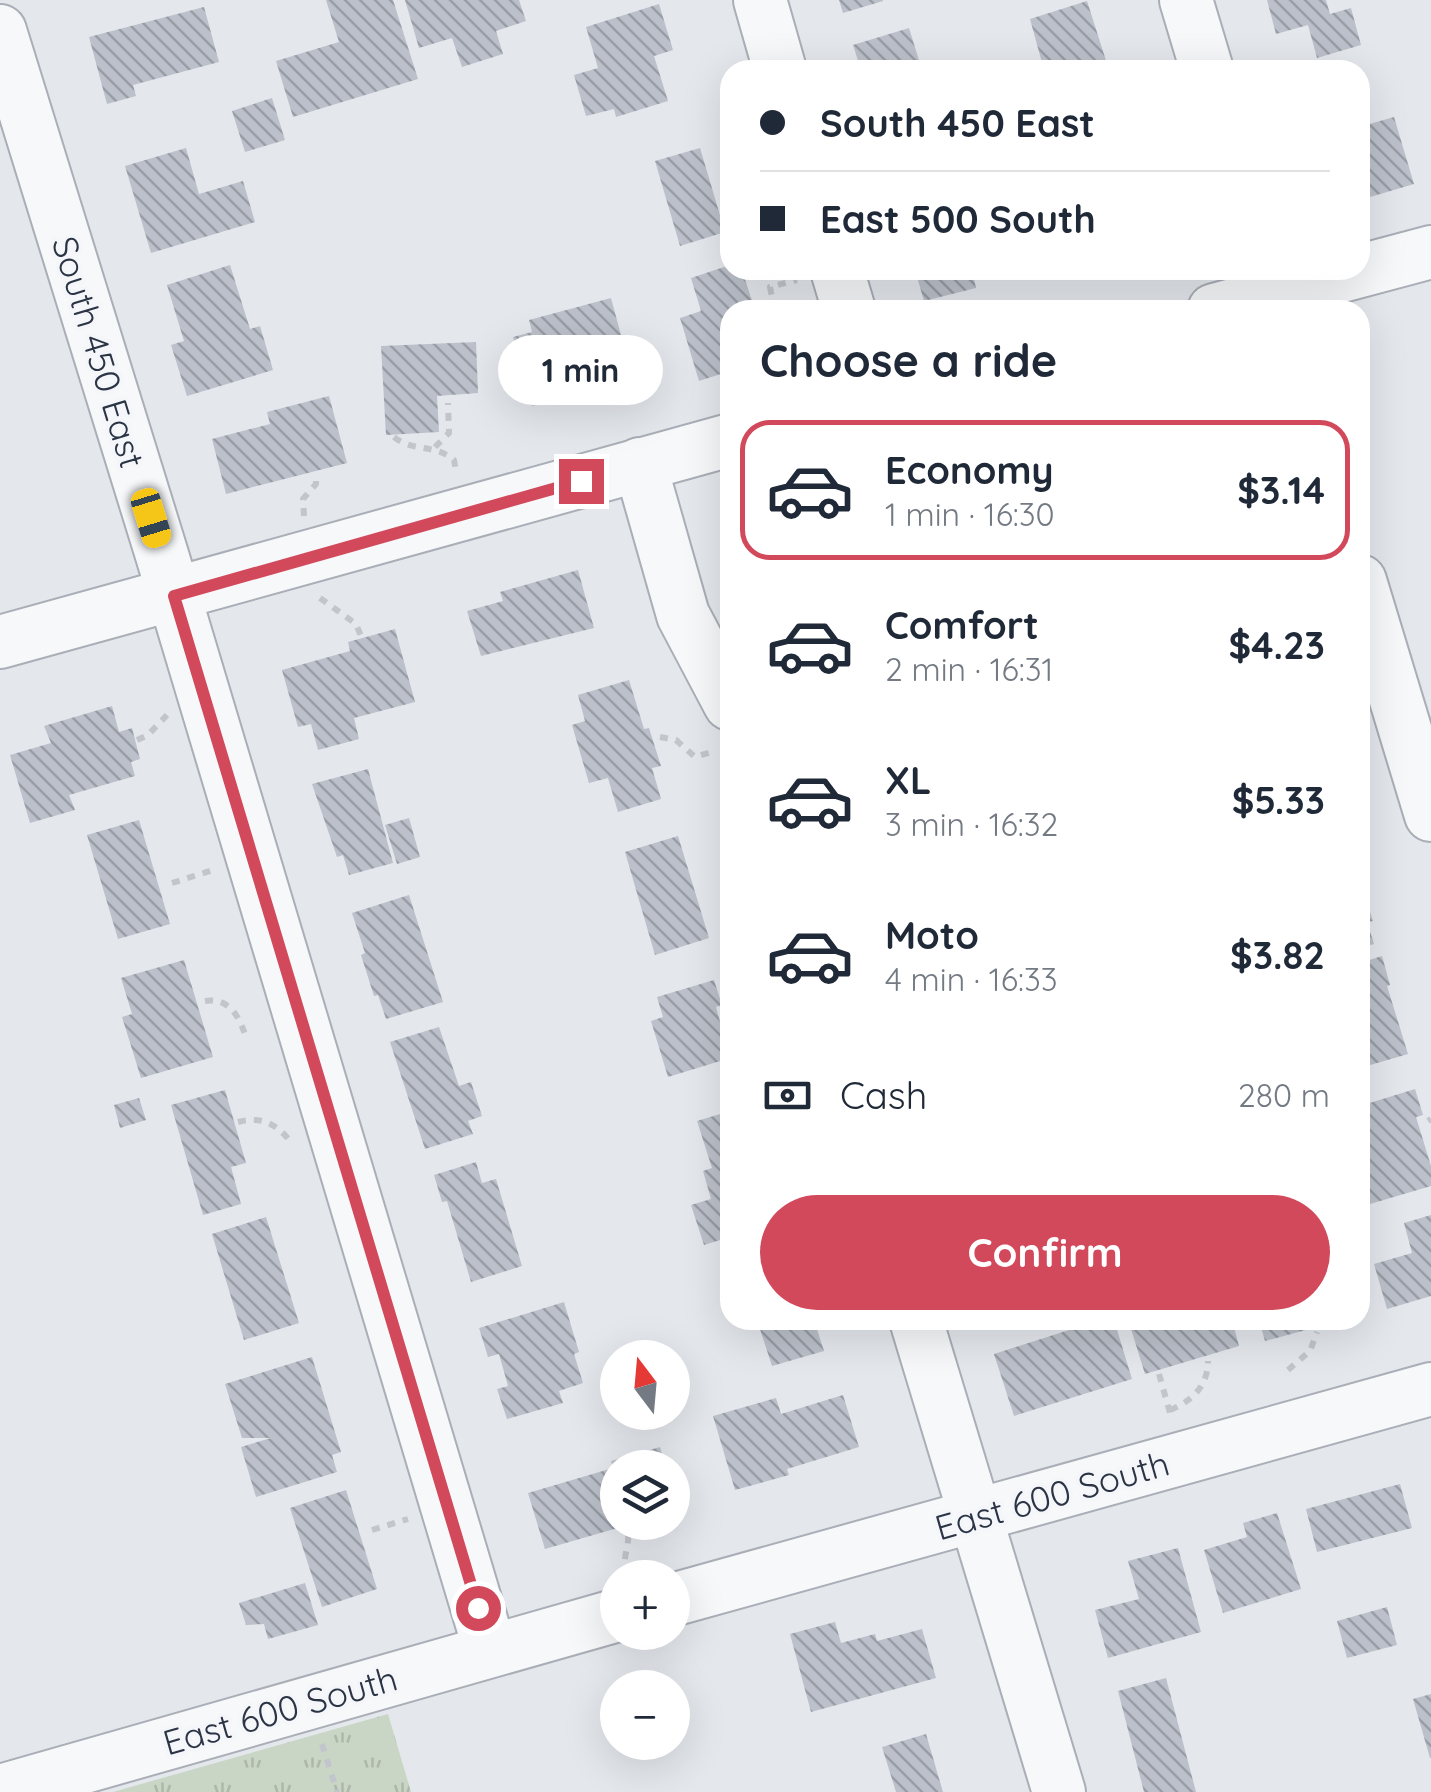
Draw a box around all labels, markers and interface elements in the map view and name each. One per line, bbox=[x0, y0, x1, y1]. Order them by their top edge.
text: South 450 East bbox=[820, 99, 1095, 147]
text: East 500 South bbox=[820, 195, 1096, 243]
street label: South 450 East bbox=[43, 231, 155, 473]
text: Choose a ride bbox=[760, 332, 1057, 388]
callout: 1 min bbox=[498, 336, 664, 406]
text: 1 min bbox=[542, 350, 619, 390]
icon: car bbox=[765, 445, 855, 535]
text: Economy bbox=[885, 446, 1054, 494]
route end bbox=[559, 459, 604, 504]
text: $3.14 bbox=[1237, 466, 1325, 514]
car bbox=[128, 485, 174, 551]
text: 1 min · 16:30 bbox=[885, 494, 1055, 534]
icon: car bbox=[765, 600, 855, 690]
text: Comfort bbox=[885, 601, 1039, 649]
text: $4.23 bbox=[1228, 621, 1325, 669]
text: 2 min · 16:31 bbox=[885, 649, 1053, 689]
icon: car bbox=[765, 755, 855, 845]
text: XL bbox=[885, 756, 931, 804]
text: $5.33 bbox=[1232, 776, 1325, 824]
text: 3 min · 16:32 bbox=[885, 804, 1058, 844]
icon: car bbox=[765, 910, 855, 1000]
text: Moto bbox=[885, 911, 979, 959]
text: $3.82 bbox=[1230, 931, 1325, 979]
text: 4 min · 16:33 bbox=[885, 959, 1057, 999]
icon: cash bbox=[760, 1068, 815, 1123]
text: Cash bbox=[840, 1071, 927, 1119]
text: 280 m bbox=[1238, 1075, 1330, 1115]
button: Confirm bbox=[760, 1195, 1330, 1310]
north arrow bbox=[600, 1340, 690, 1430]
map controls bbox=[600, 1340, 690, 1760]
street label: East 600 South bbox=[930, 1441, 1174, 1549]
button: layers bbox=[600, 1450, 690, 1540]
button: + bbox=[600, 1560, 690, 1650]
route start bbox=[456, 1586, 501, 1631]
street label: East 600 South bbox=[158, 1656, 402, 1764]
button: − bbox=[600, 1670, 690, 1760]

